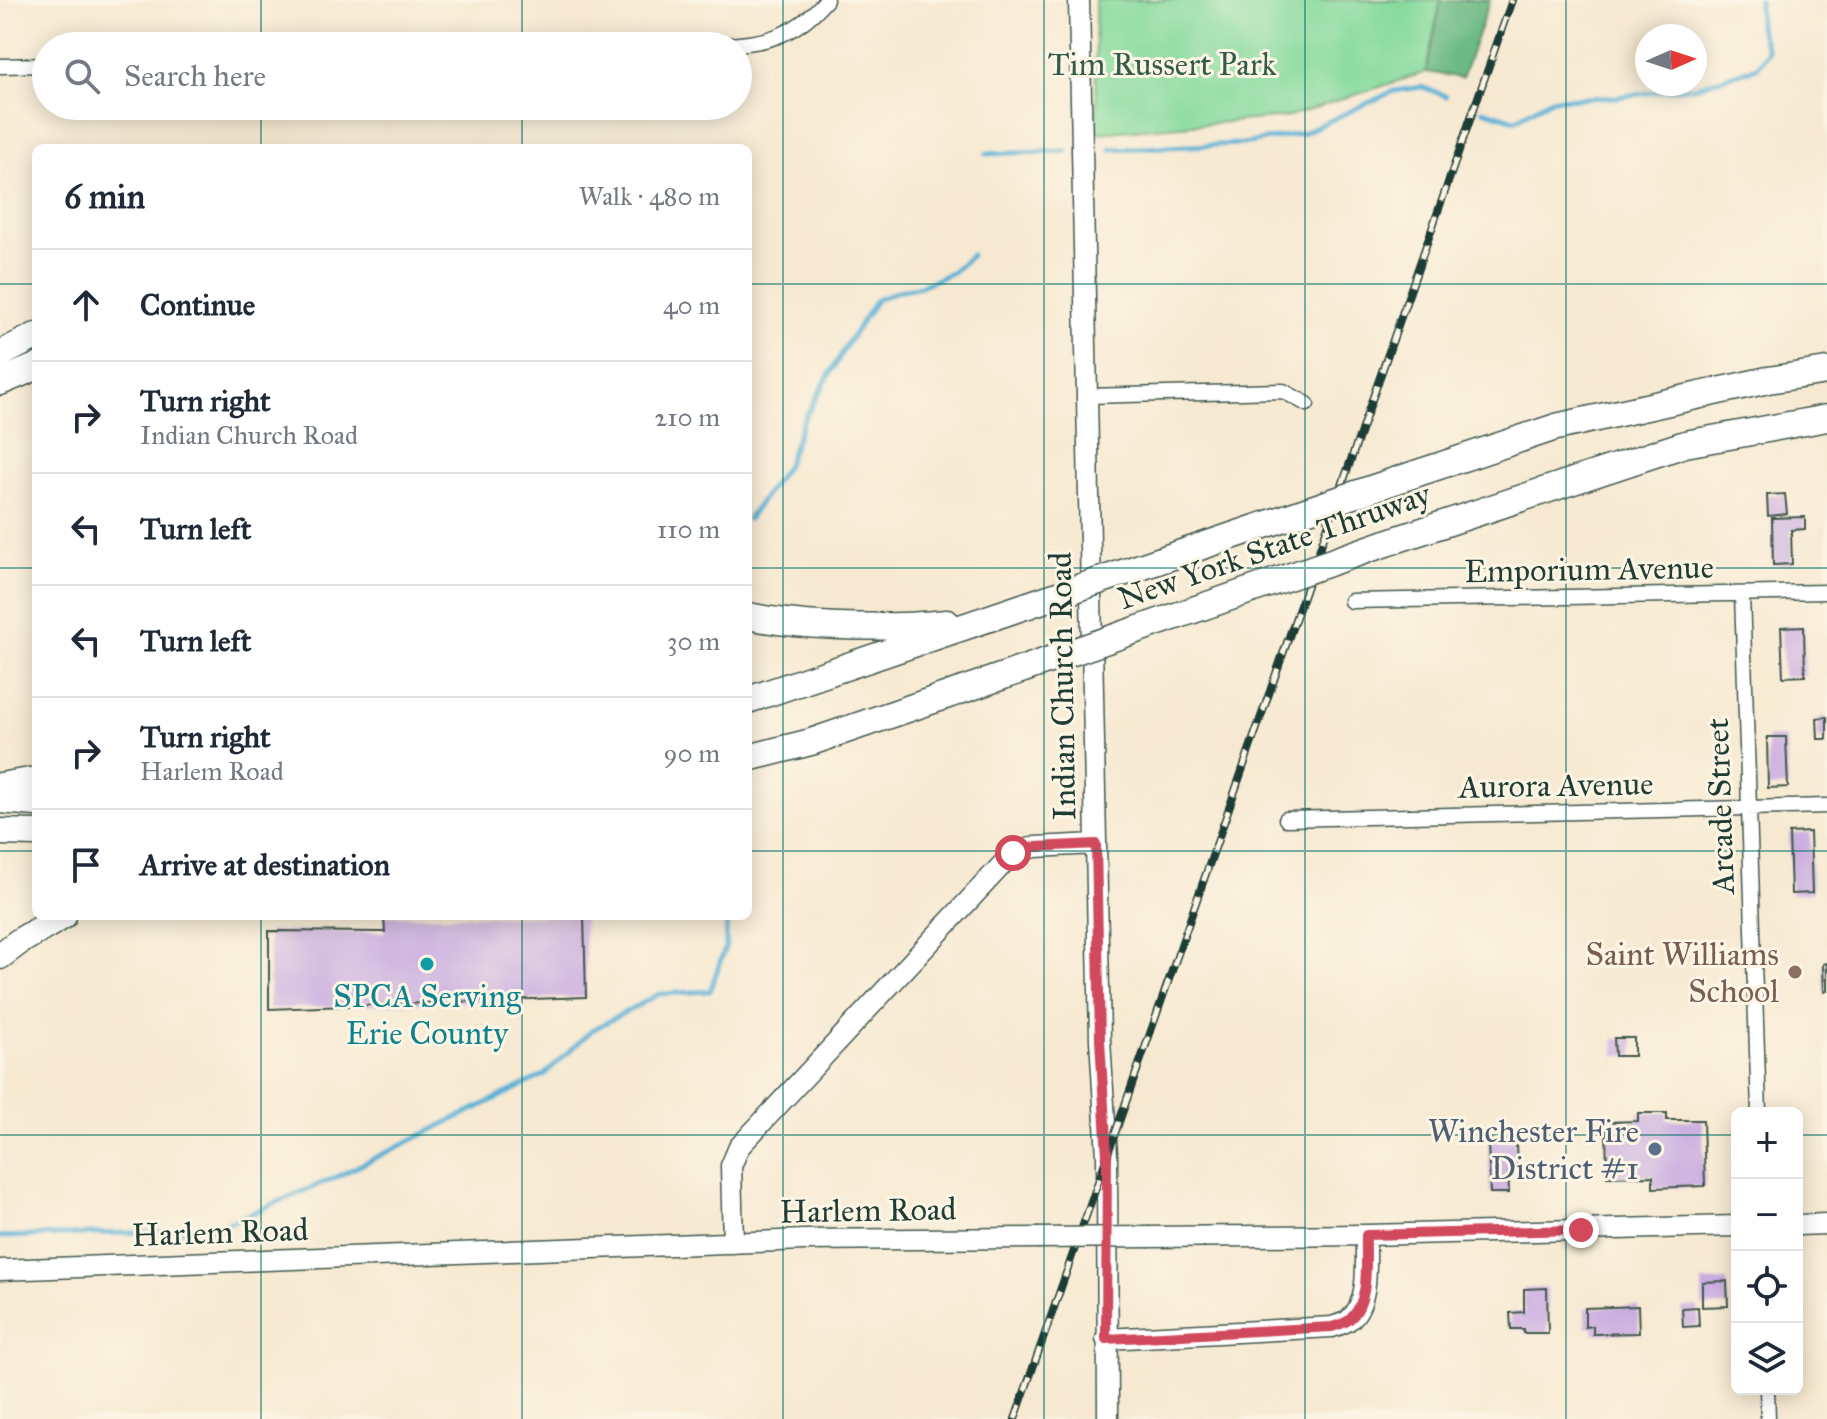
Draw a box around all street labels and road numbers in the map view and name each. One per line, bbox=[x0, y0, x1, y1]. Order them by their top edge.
street label: New York State Thruway bbox=[1113, 474, 1437, 618]
street label: Emporium Avenue bbox=[1464, 548, 1714, 591]
street label: Indian Church Road bbox=[1041, 552, 1084, 820]
street label: Arcade Street bbox=[1698, 717, 1743, 897]
street label: Aurora Avenue bbox=[1456, 764, 1654, 807]
street label: Harlem Road bbox=[779, 1189, 957, 1232]
street label: Harlem Road bbox=[131, 1210, 309, 1255]

